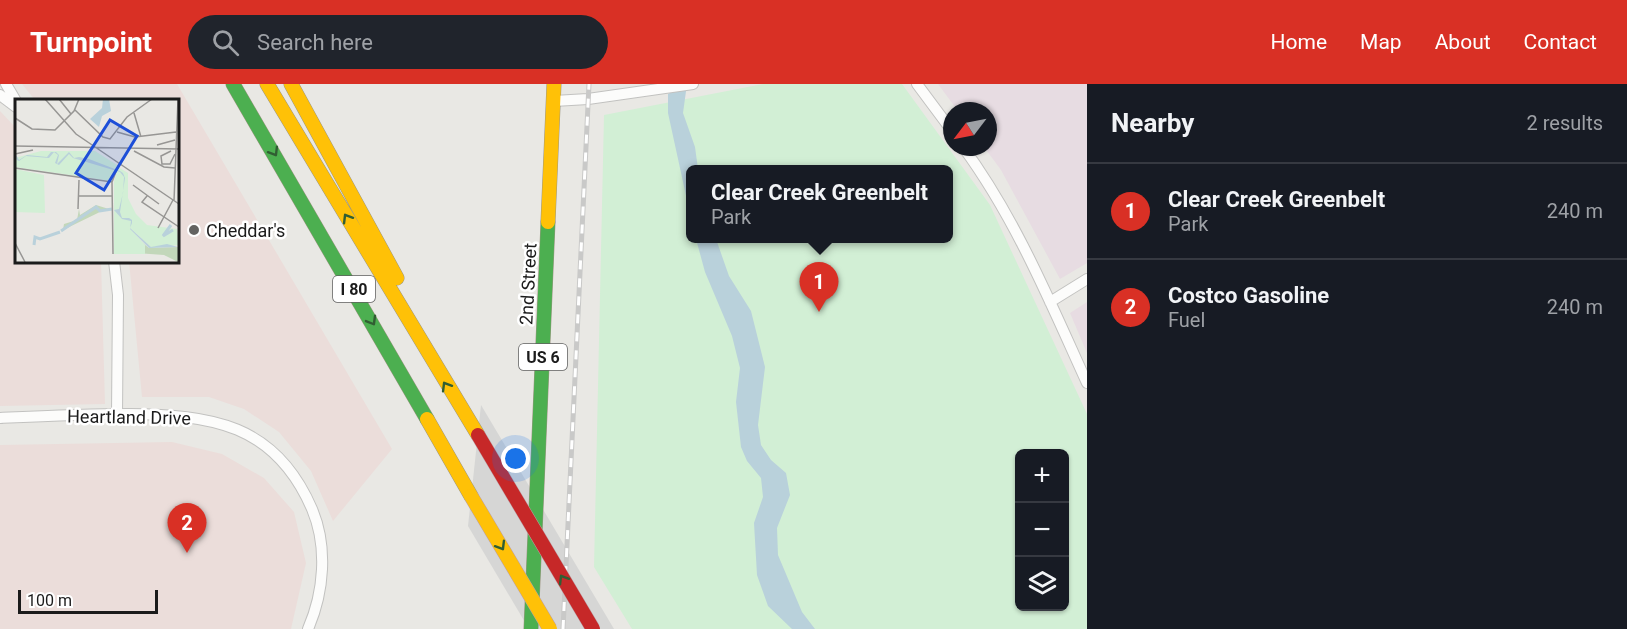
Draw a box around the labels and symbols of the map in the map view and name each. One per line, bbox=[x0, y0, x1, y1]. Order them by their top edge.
inset map bbox=[15, 99, 178, 262]
north arrow bbox=[943, 102, 997, 156]
one-way arrow bbox=[266, 146, 278, 156]
one-way arrow bbox=[342, 214, 354, 224]
place label: Cheddar's bbox=[206, 220, 285, 241]
marker: Cheddar's bbox=[187, 223, 201, 237]
street label: 2nd Street bbox=[515, 242, 541, 326]
pin: 1 bbox=[800, 262, 838, 312]
road number: I 80 bbox=[333, 276, 375, 302]
one-way arrow bbox=[365, 315, 376, 325]
road number: US 6 bbox=[519, 344, 567, 370]
one-way arrow bbox=[442, 382, 454, 392]
street label: Heartland Drive bbox=[67, 405, 191, 429]
your location bbox=[501, 444, 530, 473]
pin: 2 bbox=[168, 504, 207, 553]
one-way arrow bbox=[494, 540, 506, 550]
one-way arrow bbox=[558, 575, 570, 585]
scale bar bbox=[18, 587, 158, 614]

